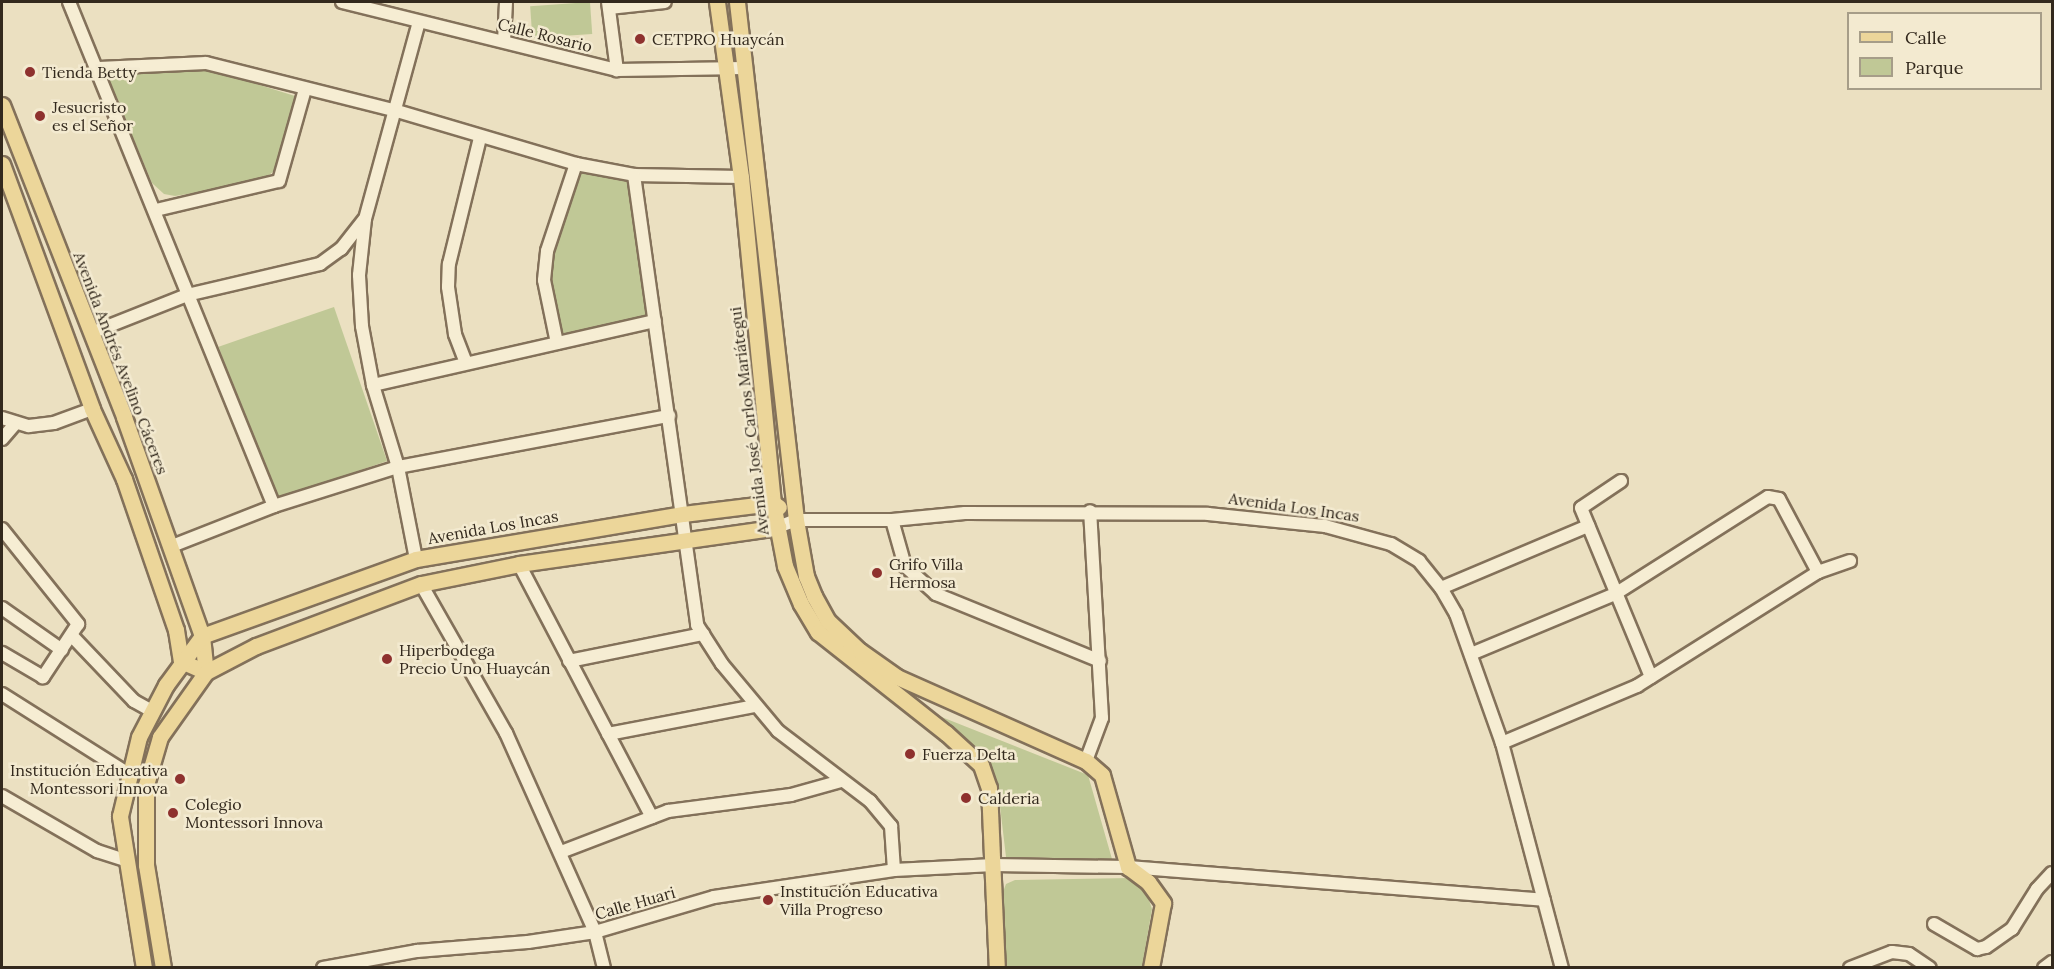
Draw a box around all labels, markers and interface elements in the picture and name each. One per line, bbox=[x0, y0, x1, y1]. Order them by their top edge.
legend bbox=[1847, 12, 2042, 90]
street label: Calle Rosario bbox=[496, 14, 594, 56]
text: Calle bbox=[1905, 26, 1946, 49]
place label: CETPRO Huaycán bbox=[652, 29, 785, 49]
marker: CETPRO Huaycán bbox=[633, 32, 647, 46]
text: Parque bbox=[1905, 56, 1964, 79]
place label: Tienda Betty bbox=[42, 62, 137, 82]
marker: Tienda Betty bbox=[23, 65, 37, 79]
place label: Jesucristo es el Señor bbox=[52, 97, 133, 135]
marker: Jesucristo es el Señor bbox=[33, 109, 47, 123]
street label: Avenida Andrés Avelino Cáceres bbox=[70, 249, 172, 477]
street label: Avenida José Carlos Mariátegui bbox=[725, 306, 773, 536]
street label: Avenida Los Incas bbox=[1227, 488, 1361, 526]
street label: Avenida Los Incas bbox=[426, 506, 560, 548]
place label: Grifo Villa Hermosa bbox=[889, 554, 963, 592]
marker: Grifo Villa Hermosa bbox=[870, 566, 884, 580]
place label: Hiperbodega Precio Uno Huaycán bbox=[399, 640, 551, 678]
marker: Hiperbodega Precio Uno Huaycán bbox=[380, 652, 394, 666]
place label: Fuerza Delta bbox=[922, 744, 1016, 764]
marker: Fuerza Delta bbox=[903, 747, 917, 761]
place label: Institución Educativa Montessori Innova bbox=[10, 760, 168, 798]
marker: Institución Educativa Montessori Innova bbox=[173, 772, 187, 786]
place label: Calderia bbox=[978, 788, 1040, 808]
marker: Calderia bbox=[959, 791, 973, 805]
place label: Colegio Montessori Innova bbox=[185, 794, 323, 832]
marker: Colegio Montessori Innova bbox=[166, 806, 180, 820]
place label: Institución Educativa Villa Progreso bbox=[780, 881, 938, 919]
street label: Calle Huari bbox=[593, 882, 677, 924]
marker: Institución Educativa Villa Progreso bbox=[761, 893, 775, 907]

